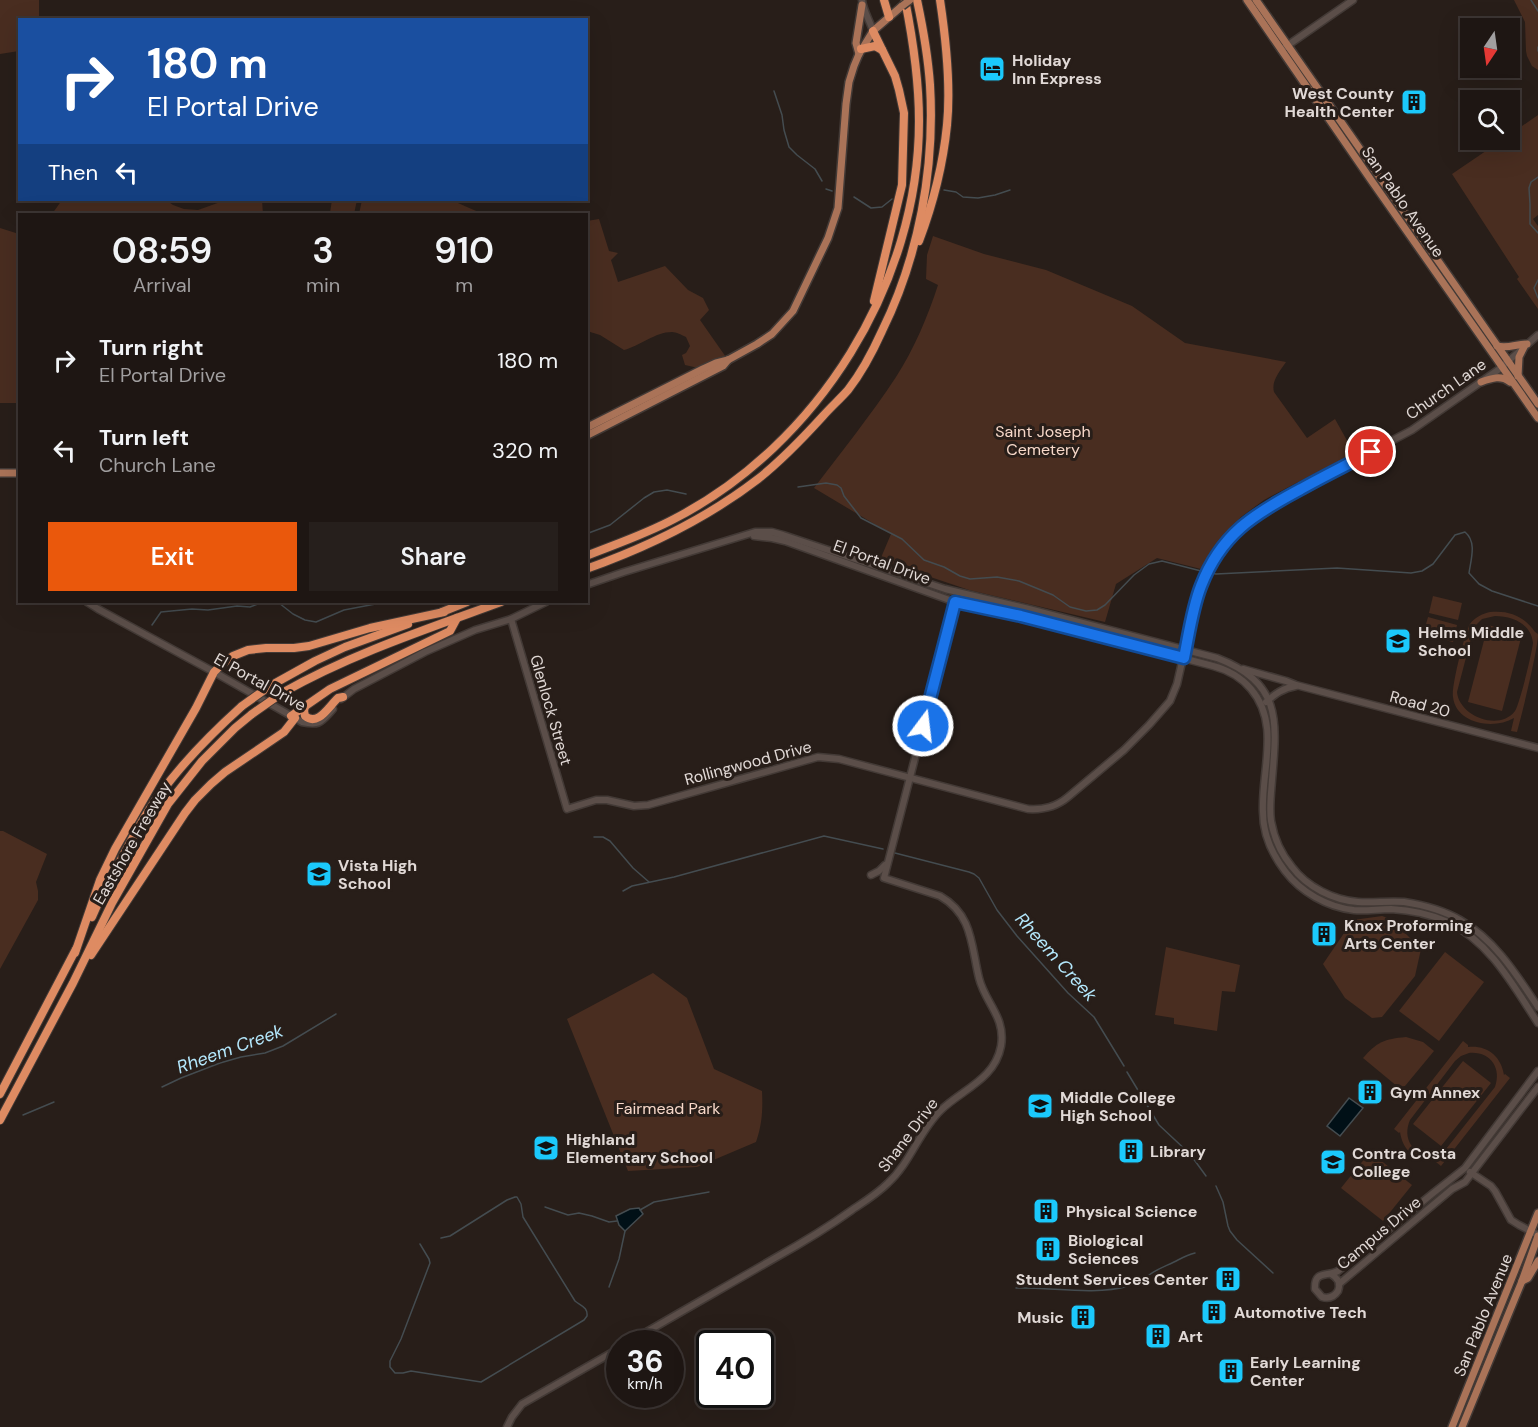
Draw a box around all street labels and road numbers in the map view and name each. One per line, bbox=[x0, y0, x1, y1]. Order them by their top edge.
street label: San Pablo Avenue bbox=[1357, 142, 1449, 262]
street label: Church Lane bbox=[1402, 354, 1490, 424]
street label: El Portal Drive bbox=[831, 535, 933, 589]
street label: El Portal Drive bbox=[210, 648, 310, 716]
street label: Glenlock Street bbox=[525, 652, 577, 768]
street label: Road 20 bbox=[1388, 686, 1452, 722]
street label: Rollingwood Drive bbox=[682, 736, 814, 790]
street label: Eastshore Freeway bbox=[88, 778, 176, 908]
street label: Shane Drive bbox=[873, 1094, 943, 1176]
street label: Campus Drive bbox=[1332, 1192, 1426, 1274]
street label: San Pablo Avenue bbox=[1449, 1250, 1517, 1380]

